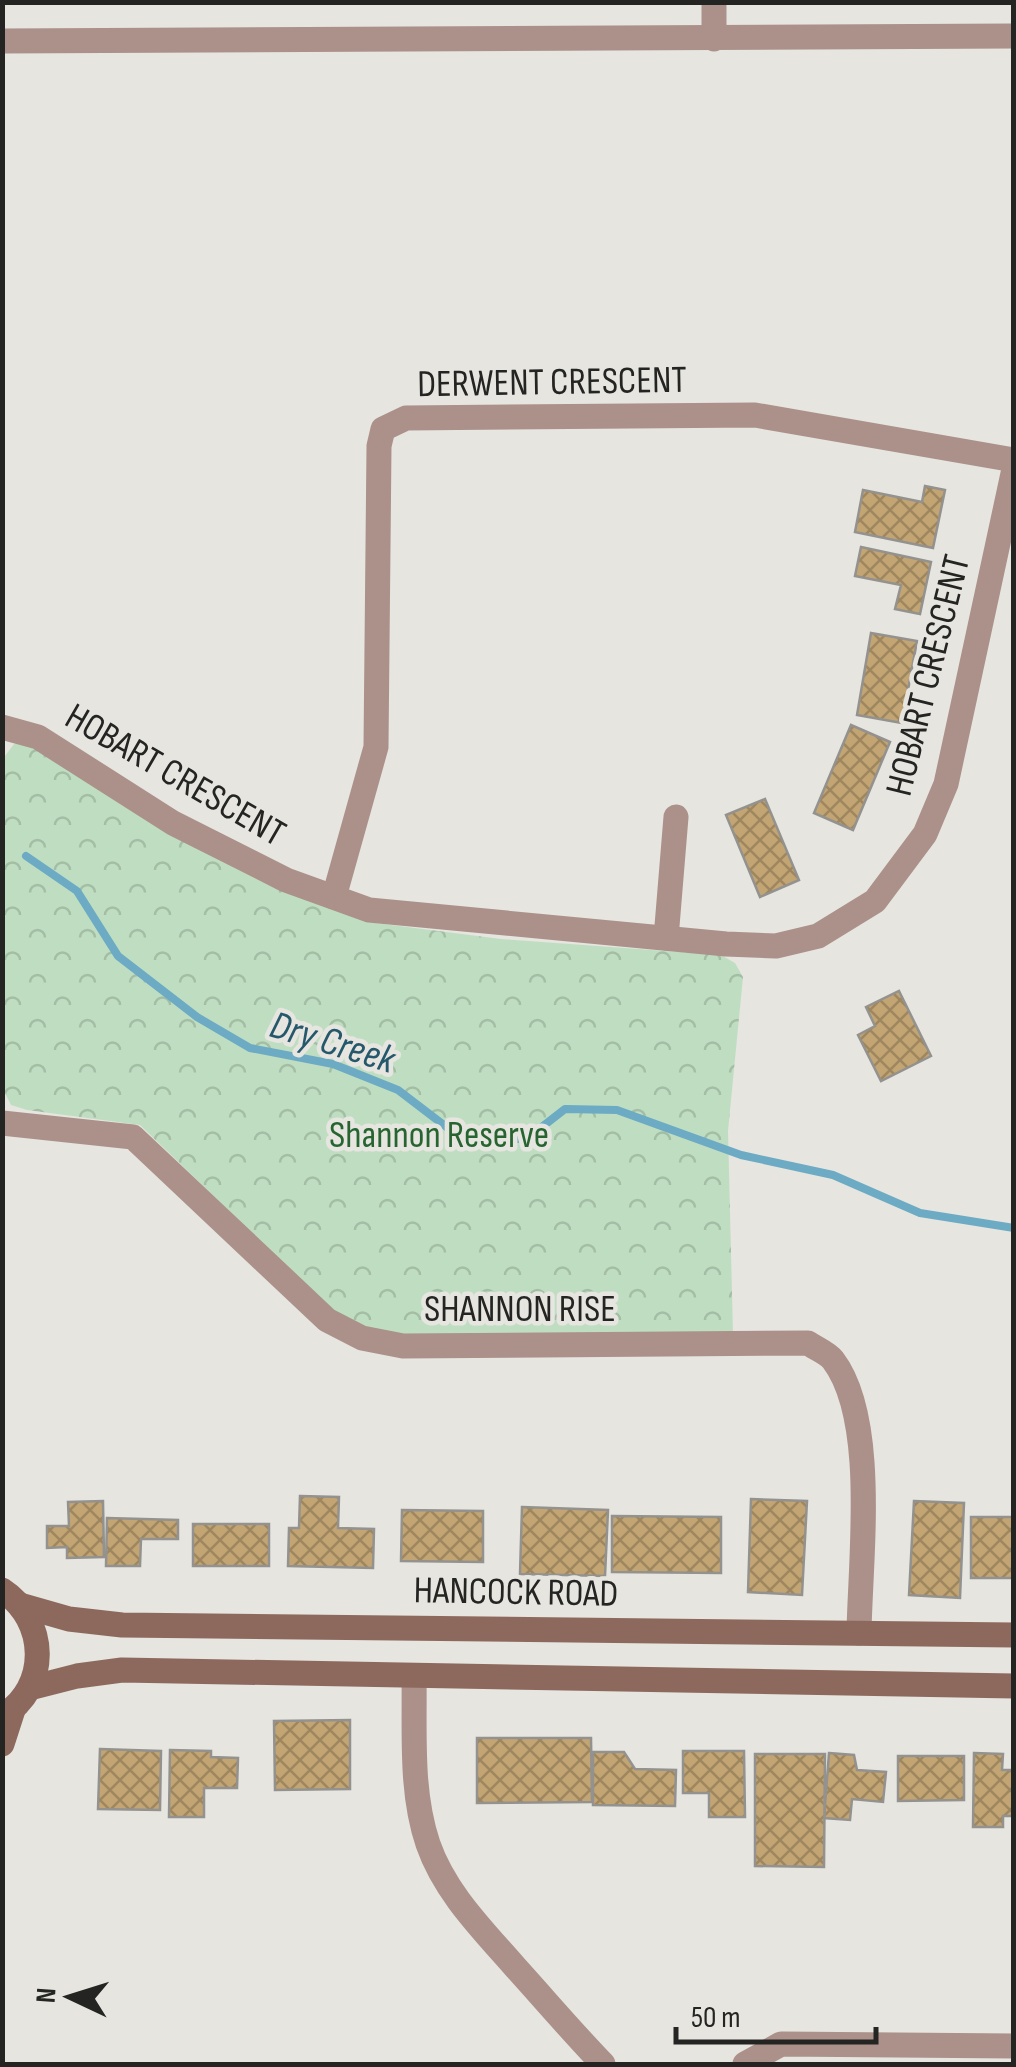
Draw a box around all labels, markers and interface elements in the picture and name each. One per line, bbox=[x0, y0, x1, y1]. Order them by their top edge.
street label: DERWENT CRESCENT bbox=[417, 358, 687, 407]
street label: HOBART CRESCENT bbox=[877, 550, 980, 800]
street label: HOBART CRESCENT bbox=[57, 694, 293, 856]
water label: Dry Creek bbox=[264, 1001, 402, 1085]
park label: Shannon Reserve bbox=[329, 1113, 549, 1158]
street label: SHANNON RISE bbox=[424, 1287, 616, 1332]
street label: HANCOCK ROAD bbox=[413, 1568, 619, 1617]
north arrow bbox=[20, 1947, 120, 2047]
scale bar bbox=[676, 1982, 876, 2044]
text: N bbox=[30, 1987, 64, 2004]
text: 50 m bbox=[691, 2000, 740, 2036]

